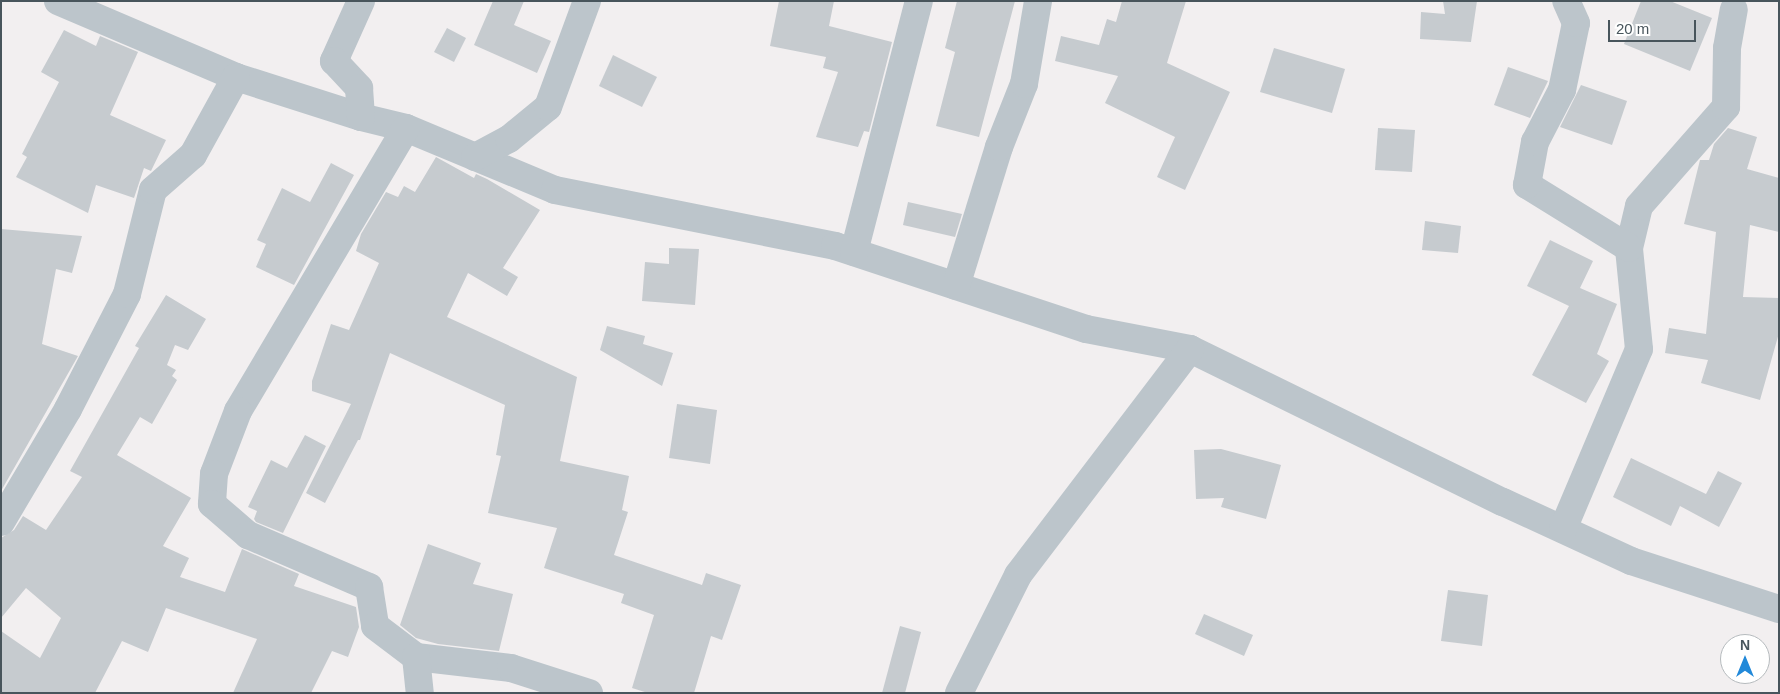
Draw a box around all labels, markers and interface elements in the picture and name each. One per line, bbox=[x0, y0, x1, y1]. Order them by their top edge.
scale bar bbox=[1610, 10, 1698, 42]
text: 20 m bbox=[1616, 20, 1649, 37]
north arrow bbox=[1720, 634, 1770, 684]
text: N bbox=[1740, 637, 1750, 653]

